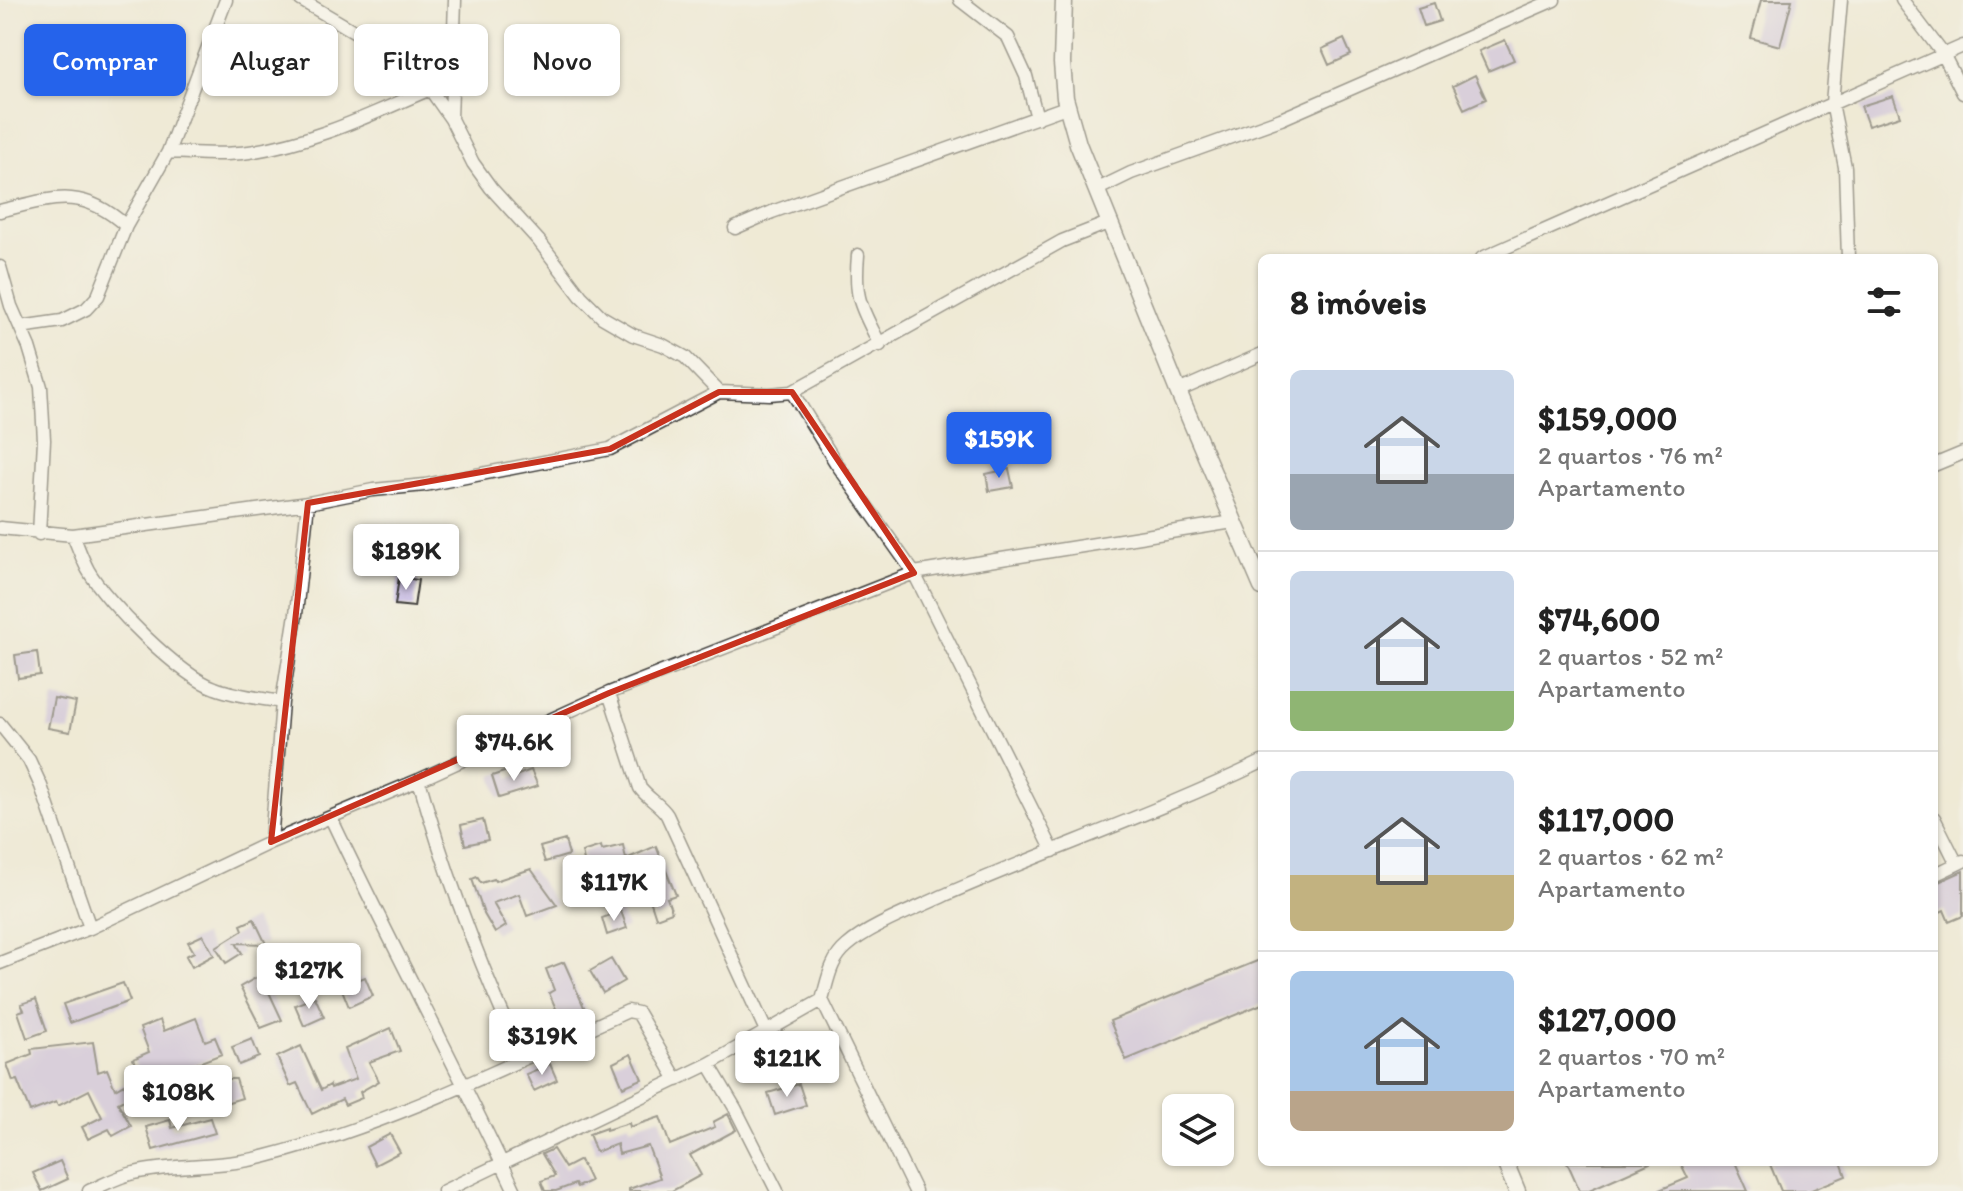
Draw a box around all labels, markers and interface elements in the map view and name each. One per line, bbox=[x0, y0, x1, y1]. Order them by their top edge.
chip: Comprar bbox=[24, 24, 186, 96]
chip: Alugar bbox=[202, 24, 338, 96]
chip: Filtros bbox=[354, 24, 488, 96]
chip: Novo bbox=[504, 24, 620, 96]
icon: filters bbox=[1862, 280, 1906, 324]
text: 8 imóveis bbox=[1290, 282, 1427, 323]
text: $159,000 bbox=[1538, 398, 1678, 439]
icon: home bbox=[1354, 402, 1450, 498]
pin: $159K bbox=[943, 412, 1055, 480]
text: $159K bbox=[964, 422, 1034, 454]
text: 2 quartos · 76 m² bbox=[1538, 439, 1723, 471]
text: Apartamento bbox=[1538, 471, 1686, 503]
pin: $189K bbox=[350, 524, 462, 592]
text: $189K bbox=[371, 534, 441, 566]
text: $74,600 bbox=[1538, 599, 1660, 640]
icon: home bbox=[1354, 603, 1450, 699]
text: 2 quartos · 52 m² bbox=[1538, 640, 1723, 672]
text: Apartamento bbox=[1538, 672, 1686, 704]
pin: $74.6K bbox=[449, 715, 579, 783]
text: $74.6K bbox=[475, 725, 553, 757]
text: $117,000 bbox=[1538, 799, 1675, 840]
icon: home bbox=[1354, 803, 1450, 899]
text: 2 quartos · 62 m² bbox=[1538, 840, 1724, 872]
pin: $117K bbox=[558, 855, 670, 923]
text: $117K bbox=[581, 865, 647, 897]
text: Apartamento bbox=[1538, 872, 1686, 904]
pin: $127K bbox=[253, 943, 365, 1011]
text: $127K bbox=[275, 953, 343, 985]
text: $127,000 bbox=[1538, 999, 1677, 1040]
icon: home bbox=[1354, 1003, 1450, 1099]
pin: $319K bbox=[486, 1009, 598, 1077]
text: $319K bbox=[507, 1019, 577, 1051]
pin: $121K bbox=[731, 1031, 843, 1099]
text: 2 quartos · 70 m² bbox=[1538, 1040, 1725, 1072]
text: $121K bbox=[753, 1041, 821, 1073]
pin: $108K bbox=[122, 1065, 234, 1133]
text: Apartamento bbox=[1538, 1072, 1686, 1104]
text: $108K bbox=[142, 1075, 214, 1107]
map controls bbox=[1162, 1094, 1234, 1166]
button: layers bbox=[1162, 1094, 1234, 1166]

